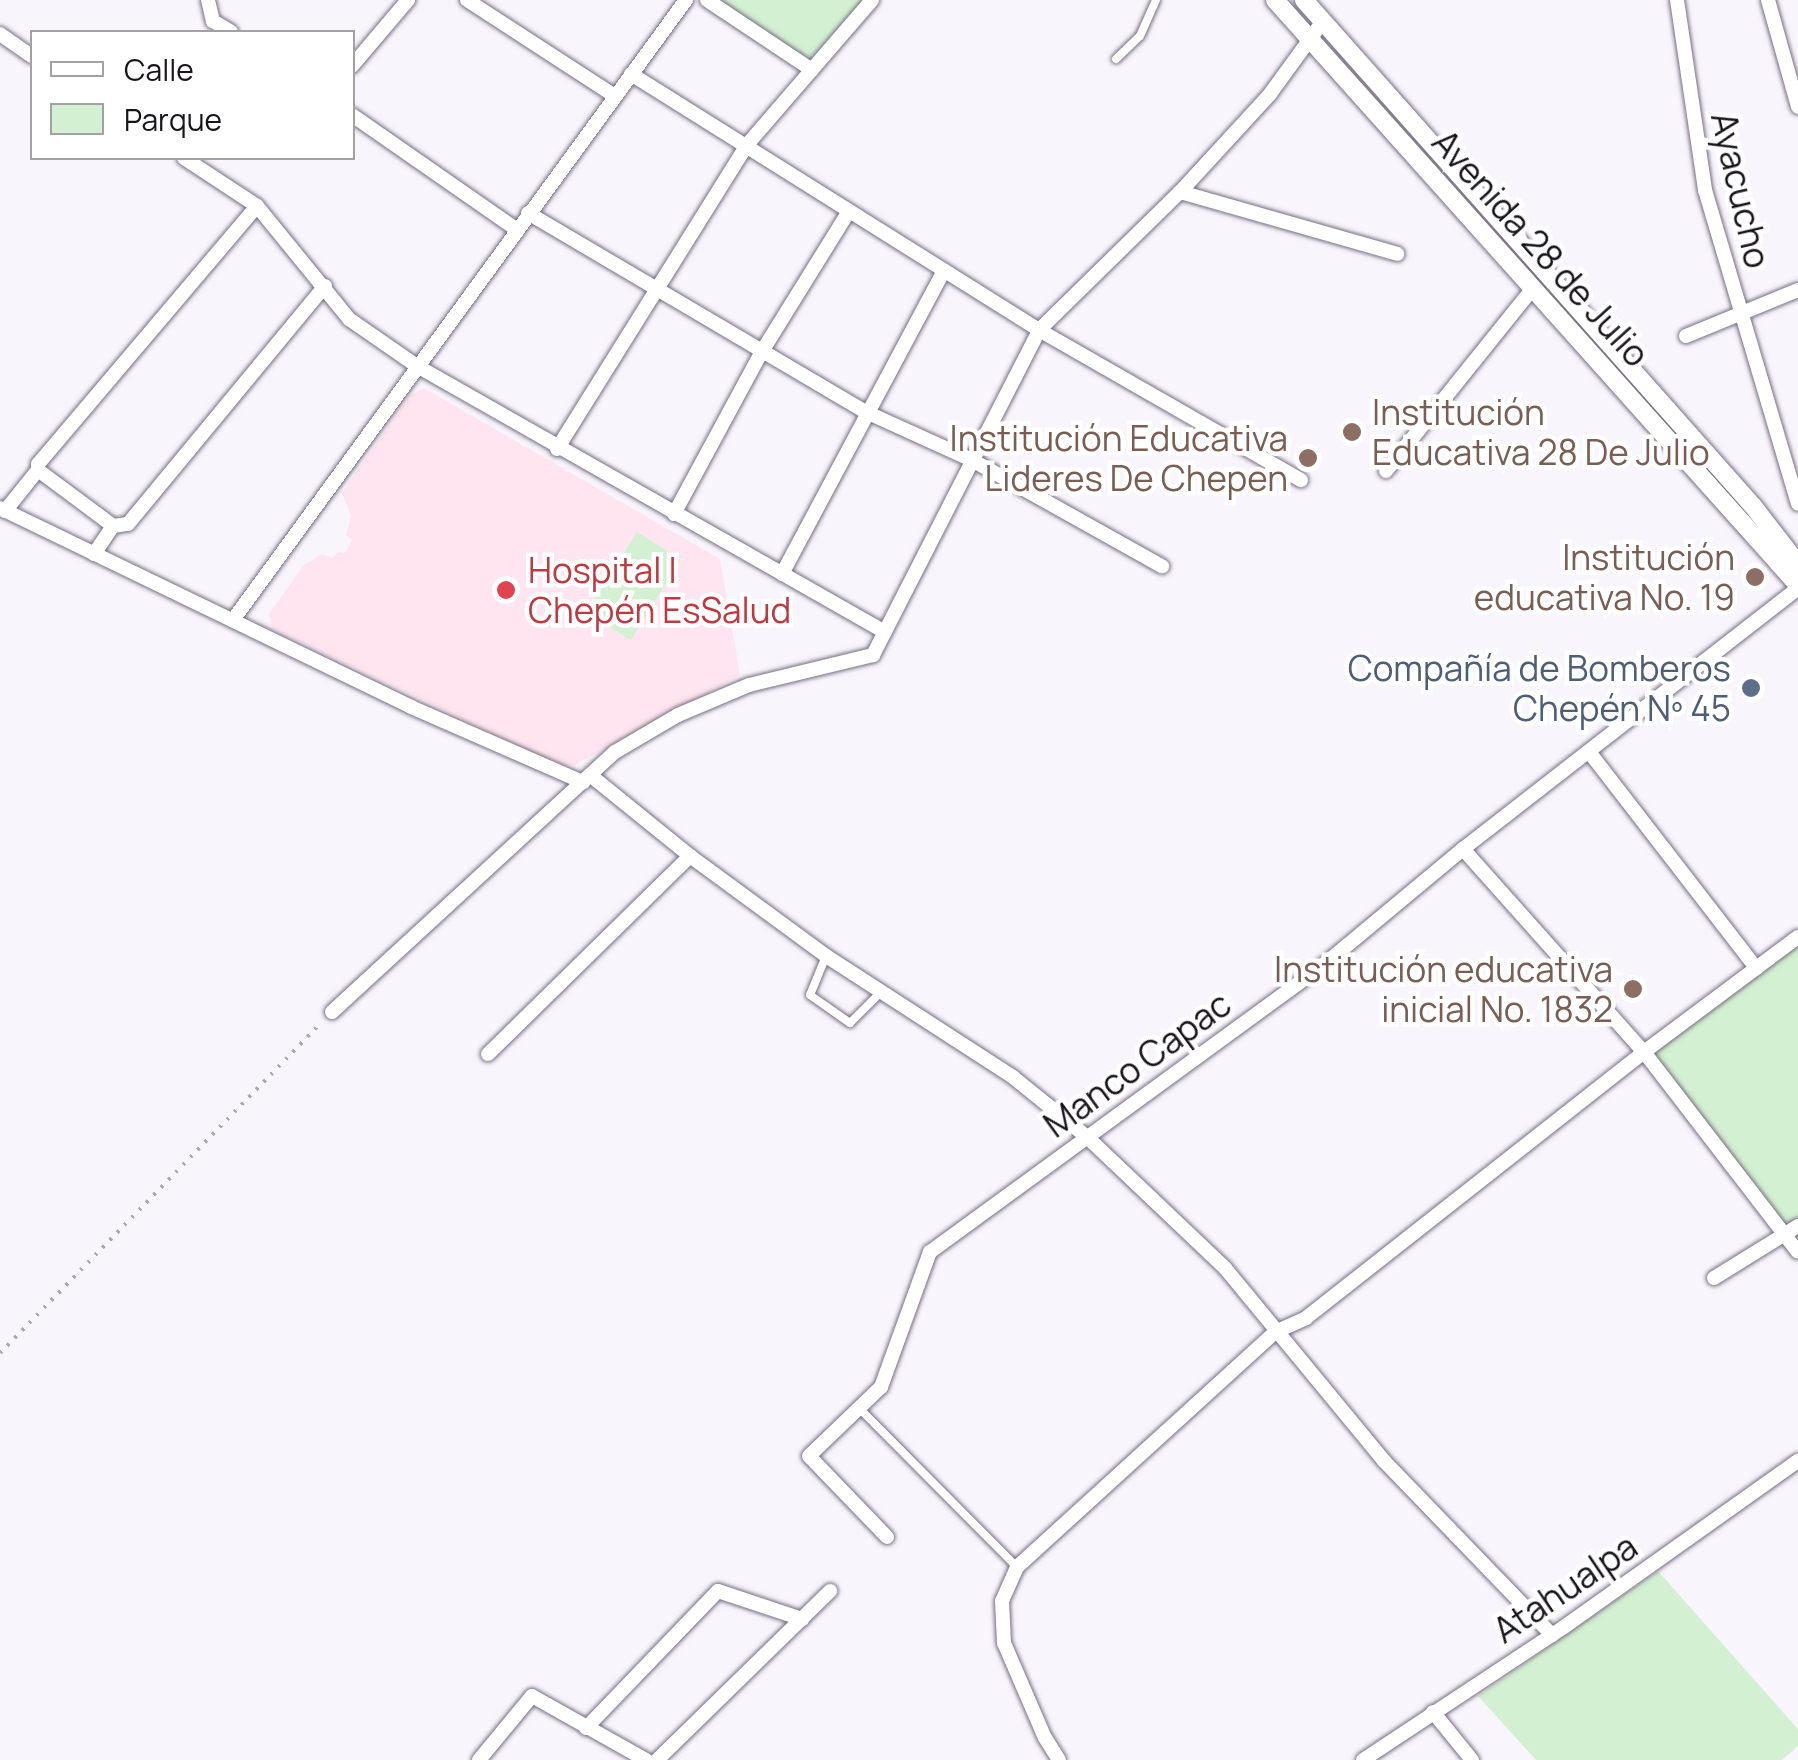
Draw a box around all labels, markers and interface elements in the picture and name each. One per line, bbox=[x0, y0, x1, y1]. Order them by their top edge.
legend bbox=[30, 30, 355, 160]
text: Calle bbox=[124, 49, 194, 90]
text: Parque bbox=[124, 99, 222, 140]
street label: Ayacucho bbox=[1703, 108, 1779, 272]
street label: Avenida 28 de Julio bbox=[1424, 121, 1658, 375]
place label: Institución Educativa 28 De Julio bbox=[1372, 391, 1710, 473]
place label: Institución Educativa Lideres De Chepen bbox=[950, 417, 1288, 499]
marker: Institución Educativa 28 De Julio bbox=[1341, 421, 1363, 443]
marker: Institución Educativa Lideres De Chepen bbox=[1297, 447, 1319, 469]
place label: Institución educativa No. 19 bbox=[1474, 536, 1735, 618]
place label: Hospital I Chepén EsSalud bbox=[528, 549, 791, 631]
marker: Institución educativa No. 19 bbox=[1744, 566, 1766, 588]
marker: Hospital I Chepén EsSalud bbox=[493, 577, 519, 603]
place label: Compañía de Bomberos Chepén Nº 45 bbox=[1348, 647, 1731, 729]
marker: Compañía de Bomberos Chepén Nº 45 bbox=[1740, 677, 1762, 699]
place label: Institución educativa inicial No. 1832 bbox=[1274, 948, 1613, 1030]
marker: Institución educativa inicial No. 1832 bbox=[1622, 978, 1644, 1000]
street label: Manco Capac bbox=[1036, 982, 1238, 1146]
street label: Atahualpa bbox=[1485, 1525, 1645, 1651]

